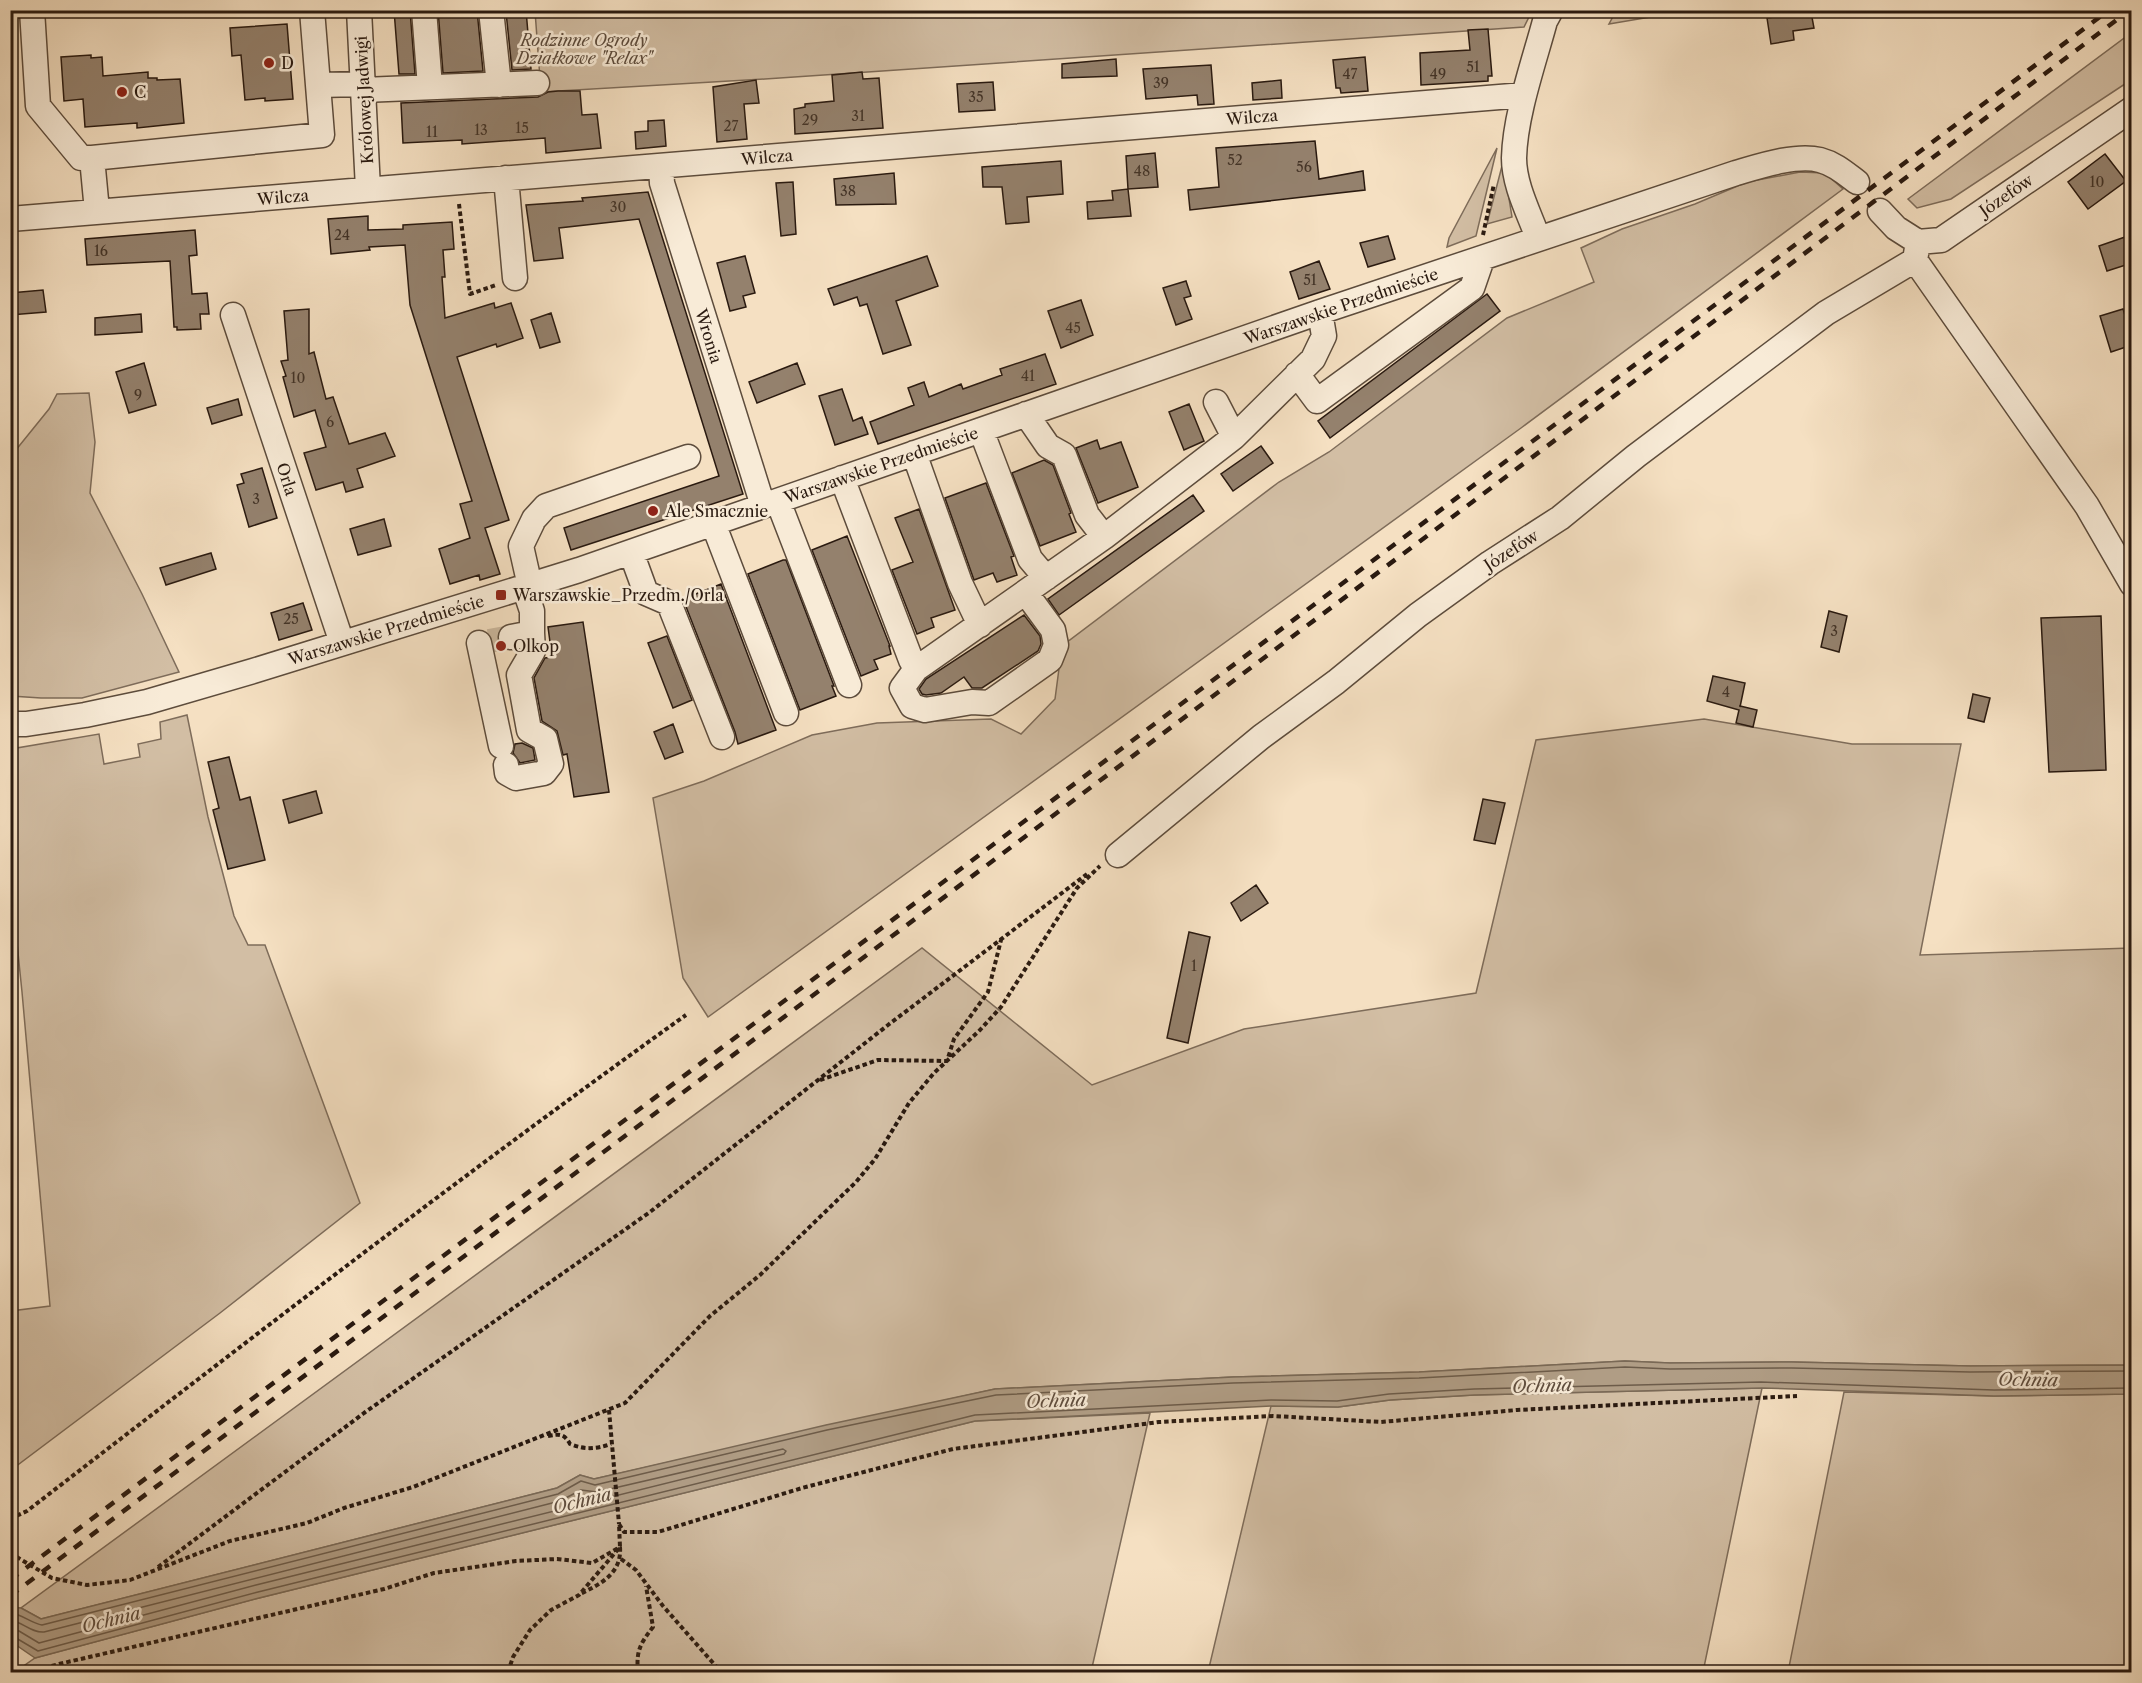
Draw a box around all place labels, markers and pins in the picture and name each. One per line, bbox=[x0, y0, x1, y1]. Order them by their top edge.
place label: D bbox=[281, 53, 294, 73]
marker: D bbox=[262, 56, 276, 70]
place label: C bbox=[134, 82, 146, 102]
marker: C bbox=[115, 85, 129, 99]
place label: Ale Smacznie bbox=[664, 501, 768, 521]
marker: Ale Smacznie bbox=[646, 504, 660, 518]
place label: Warszawskie_Przedm./Orla bbox=[512, 585, 724, 605]
marker: Warszawskie_Przedm./Orla bbox=[494, 588, 508, 602]
place label: Olkop bbox=[513, 636, 559, 656]
marker: Olkop bbox=[494, 639, 508, 653]

